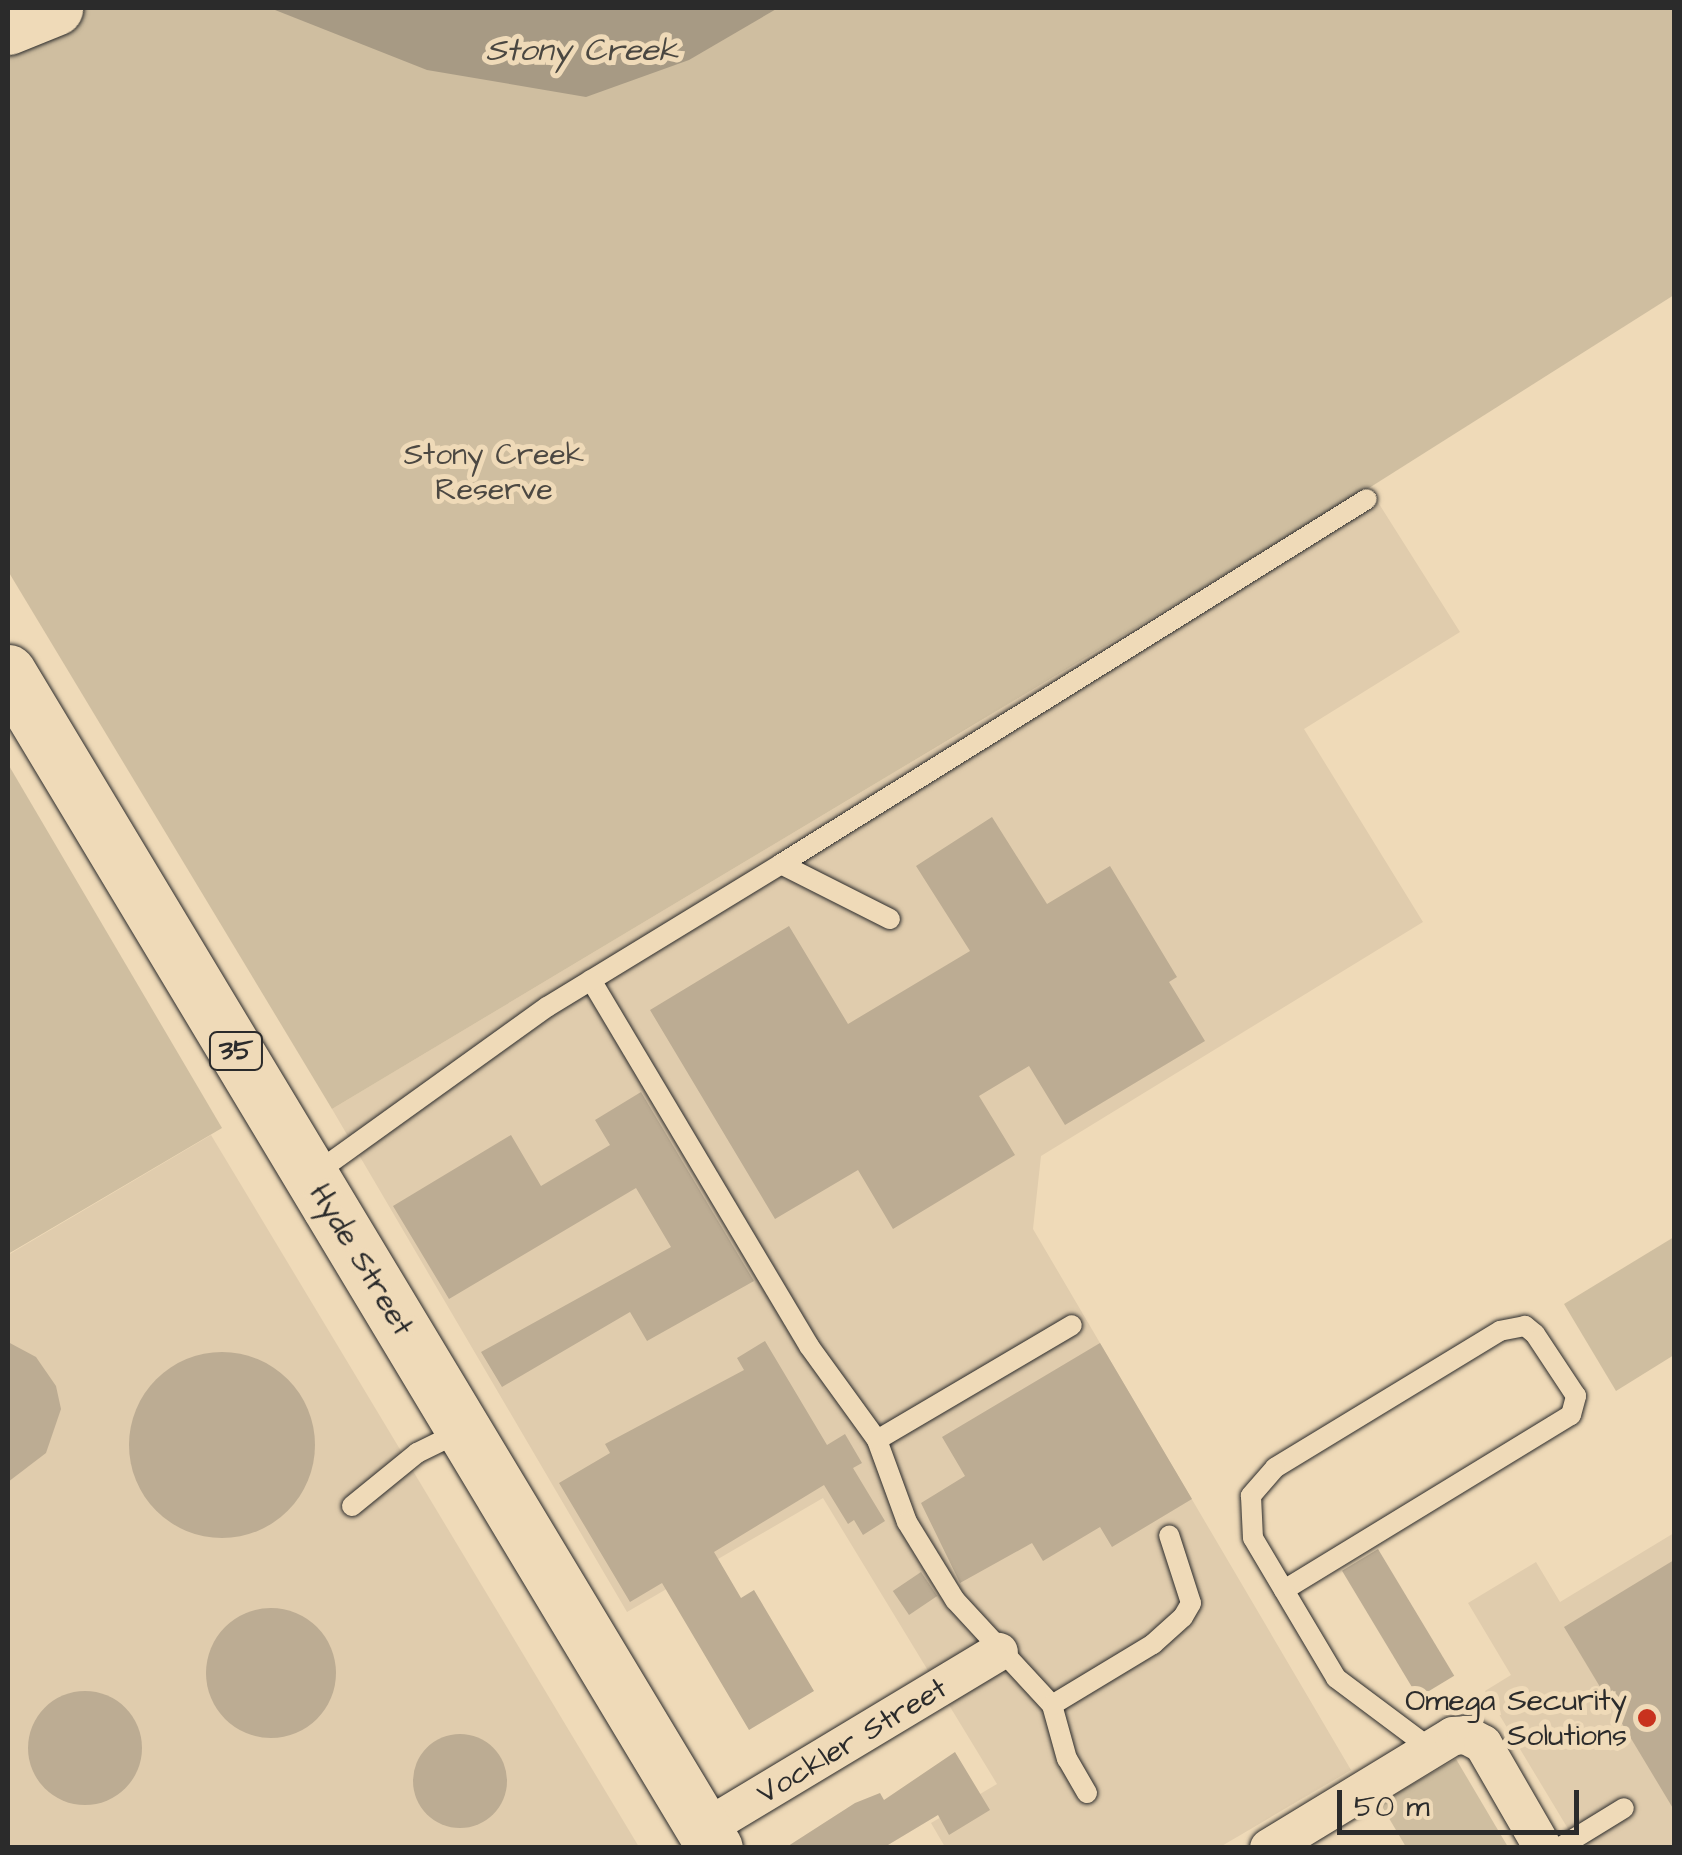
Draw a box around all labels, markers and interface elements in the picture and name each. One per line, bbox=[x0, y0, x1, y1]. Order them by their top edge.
water label: Stony Creek bbox=[486, 32, 678, 70]
park label: Stony Creek Reserve bbox=[404, 437, 584, 508]
road number: 35 bbox=[208, 1028, 264, 1074]
street label: Hyde Street bbox=[302, 1178, 420, 1342]
street label: Vockler Street bbox=[751, 1670, 953, 1812]
place label: Omega Security Solutions bbox=[1405, 1683, 1627, 1754]
marker: Omega Security Solutions bbox=[1636, 1707, 1658, 1729]
scale bar bbox=[1342, 1770, 1584, 1832]
text: 50 m bbox=[1354, 1786, 1430, 1828]

